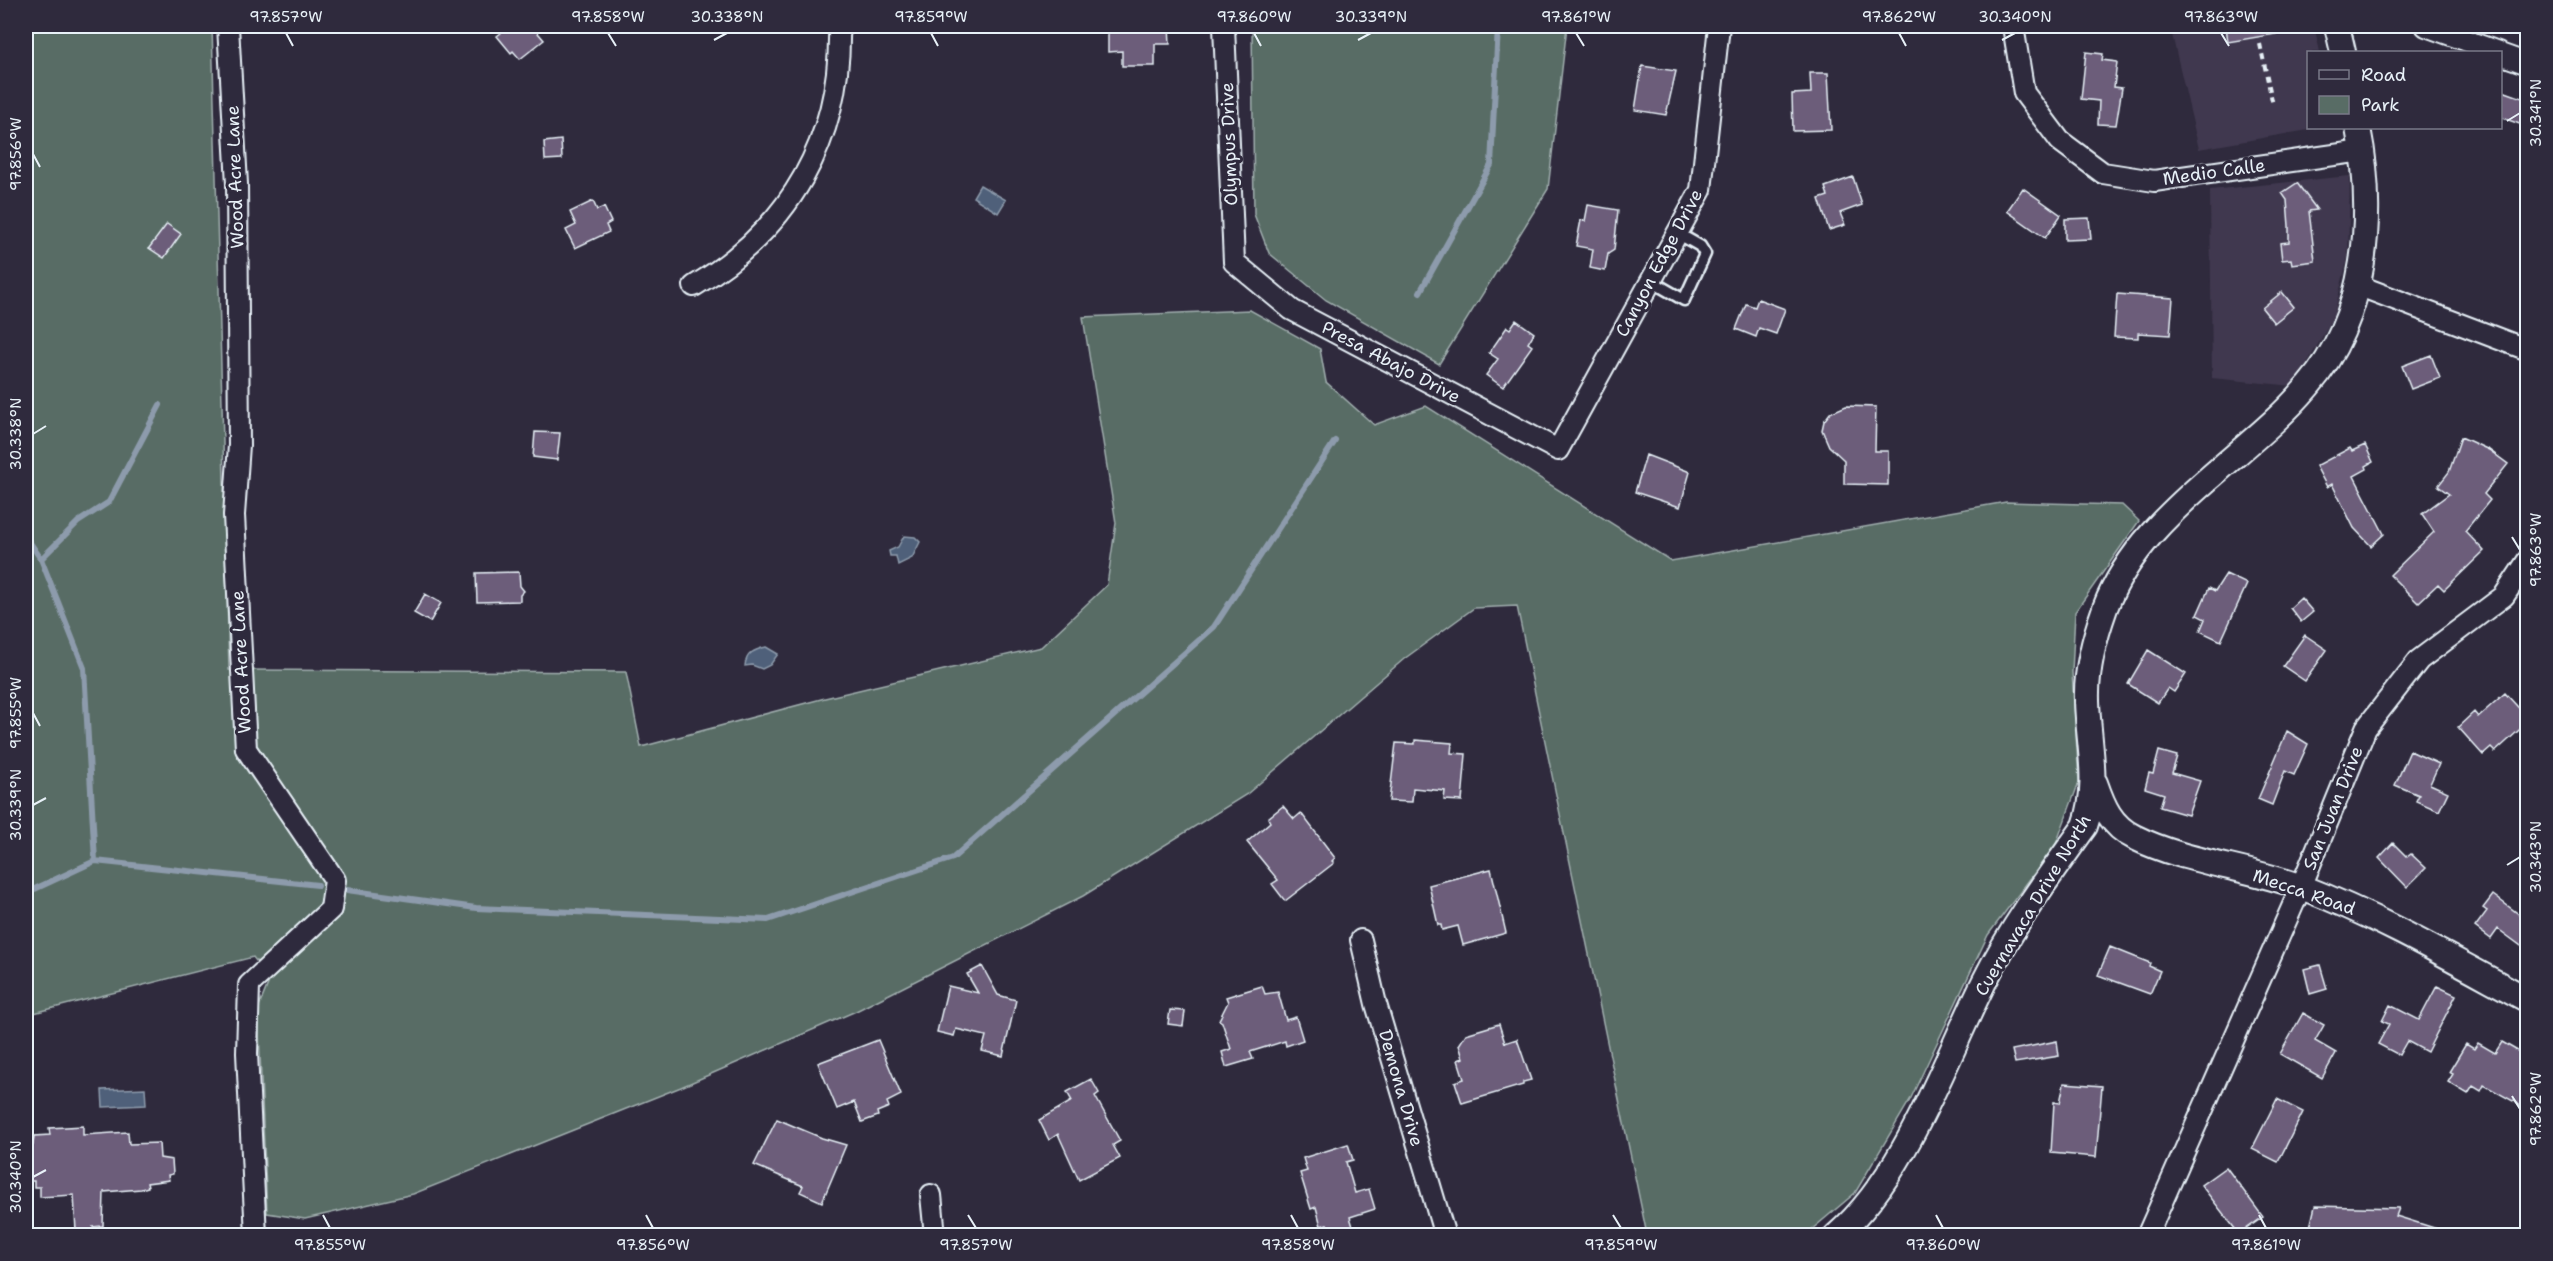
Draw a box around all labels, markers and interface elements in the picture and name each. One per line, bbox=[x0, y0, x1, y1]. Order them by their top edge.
text: 97.857°W bbox=[249, 7, 323, 27]
text: 97.858°W bbox=[571, 7, 645, 27]
text: 30.338°N bbox=[691, 7, 763, 27]
text: 97.859°W bbox=[894, 7, 968, 27]
text: 97.860°W bbox=[1216, 7, 1292, 27]
text: 30.339°N bbox=[1335, 7, 1407, 27]
text: 97.861°W bbox=[1541, 7, 1611, 27]
text: 97.862°W bbox=[1862, 7, 1936, 27]
text: 30.340°N bbox=[1978, 7, 2052, 27]
text: 97.863°W bbox=[2184, 7, 2258, 27]
legend bbox=[2307, 51, 2502, 129]
text: Road bbox=[2361, 63, 2406, 87]
text: 30.341°N bbox=[2526, 79, 2546, 147]
street label: Olympus Drive bbox=[1215, 82, 1243, 206]
text: Park bbox=[2361, 93, 2400, 117]
street label: Wood Acre Lane bbox=[221, 105, 249, 249]
text: 97.856°W bbox=[6, 117, 26, 191]
street label: Medio Calle bbox=[2161, 153, 2267, 191]
street label: Canyon Edge Drive bbox=[1610, 185, 1708, 341]
street label: Presa Abajo Drive bbox=[1317, 315, 1465, 409]
text: 30.338°N bbox=[6, 398, 26, 470]
text: 97.863°W bbox=[2526, 513, 2546, 587]
street label: Wood Acre Lane bbox=[225, 590, 257, 734]
text: 97.855°W bbox=[6, 677, 26, 749]
street label: San Juan Drive bbox=[2297, 743, 2369, 873]
text: 30.339°N bbox=[6, 769, 26, 841]
street label: Cuernavaca Drive North bbox=[1969, 810, 2097, 1000]
text: 30.343°N bbox=[2526, 821, 2546, 893]
street label: Mecca Road bbox=[2249, 863, 2359, 921]
street label: Demona Drive bbox=[1373, 1027, 1429, 1149]
text: 97.862°W bbox=[2526, 1072, 2546, 1146]
text: 30.340°N bbox=[6, 1140, 26, 1214]
text: 97.855°W bbox=[294, 1235, 366, 1255]
text: 97.856°W bbox=[616, 1235, 690, 1255]
text: 97.857°W bbox=[939, 1235, 1013, 1255]
text: 97.858°W bbox=[1261, 1235, 1335, 1255]
text: 97.859°W bbox=[1584, 1235, 1658, 1255]
text: 97.860°W bbox=[1905, 1235, 1981, 1255]
text: 97.861°W bbox=[2231, 1235, 2301, 1255]

